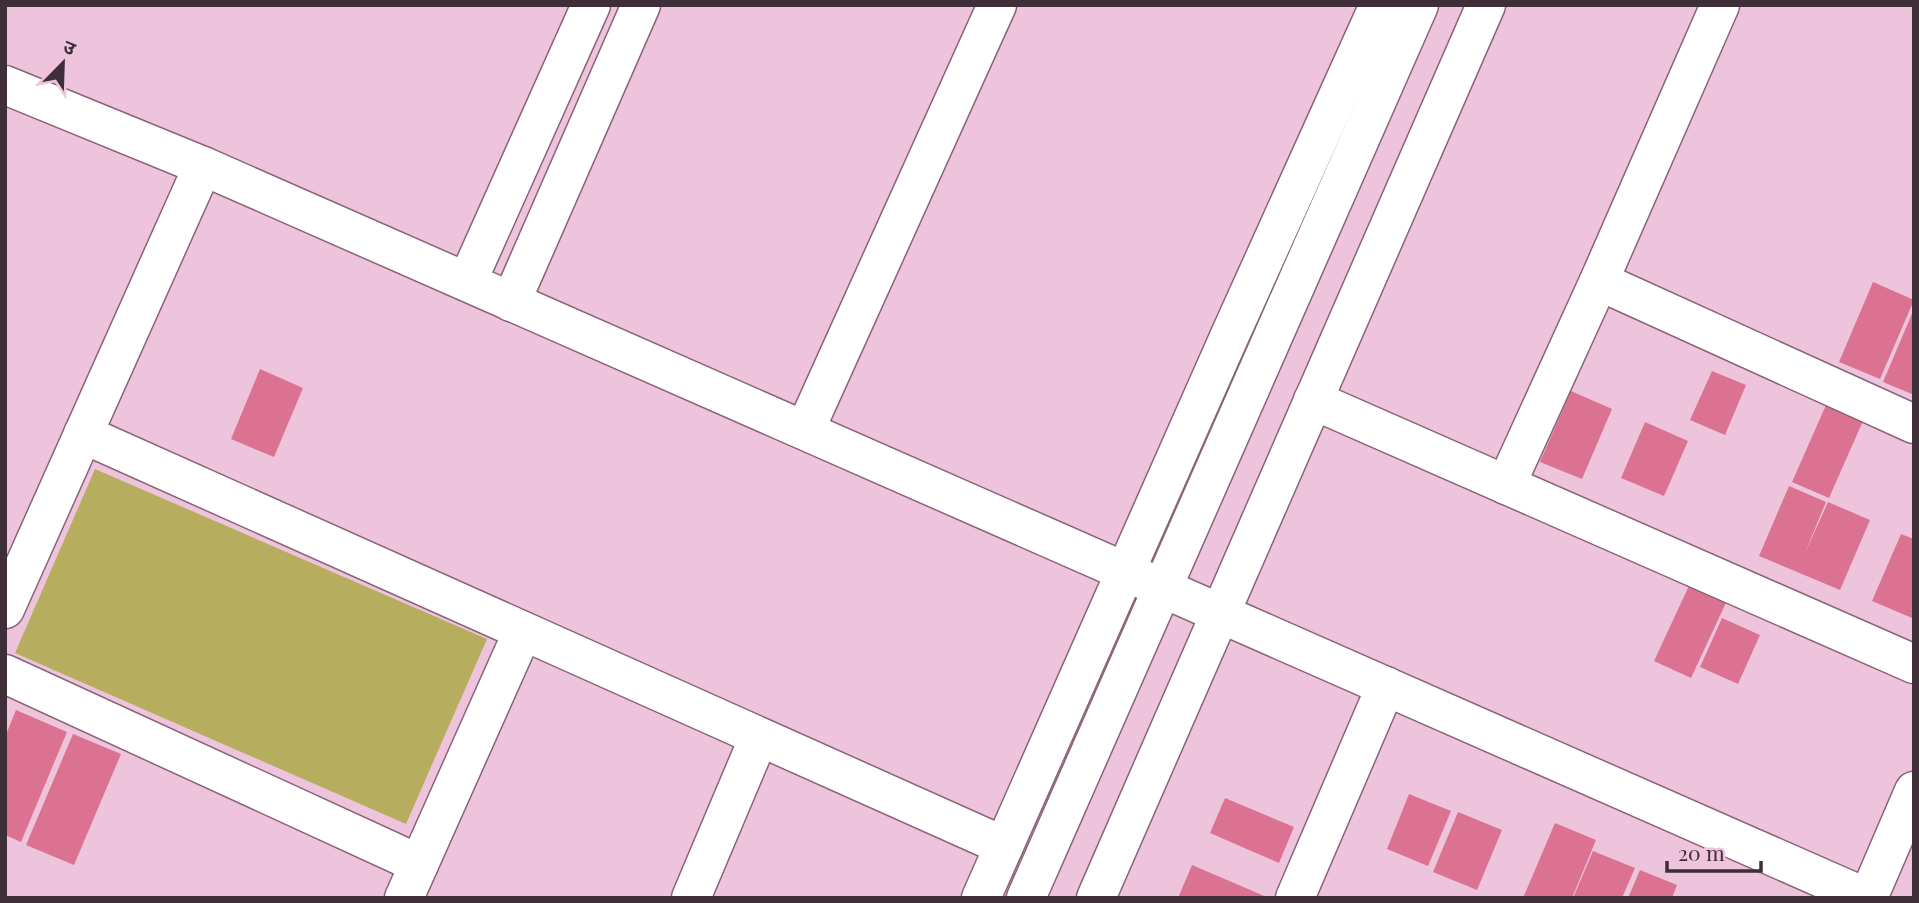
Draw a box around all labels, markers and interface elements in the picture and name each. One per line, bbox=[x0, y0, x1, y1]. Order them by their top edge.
north arrow bbox=[28, 28, 98, 98]
text: उ bbox=[60, 32, 81, 61]
scale bar bbox=[1667, 830, 1762, 874]
text: 20 m bbox=[1678, 838, 1725, 866]

